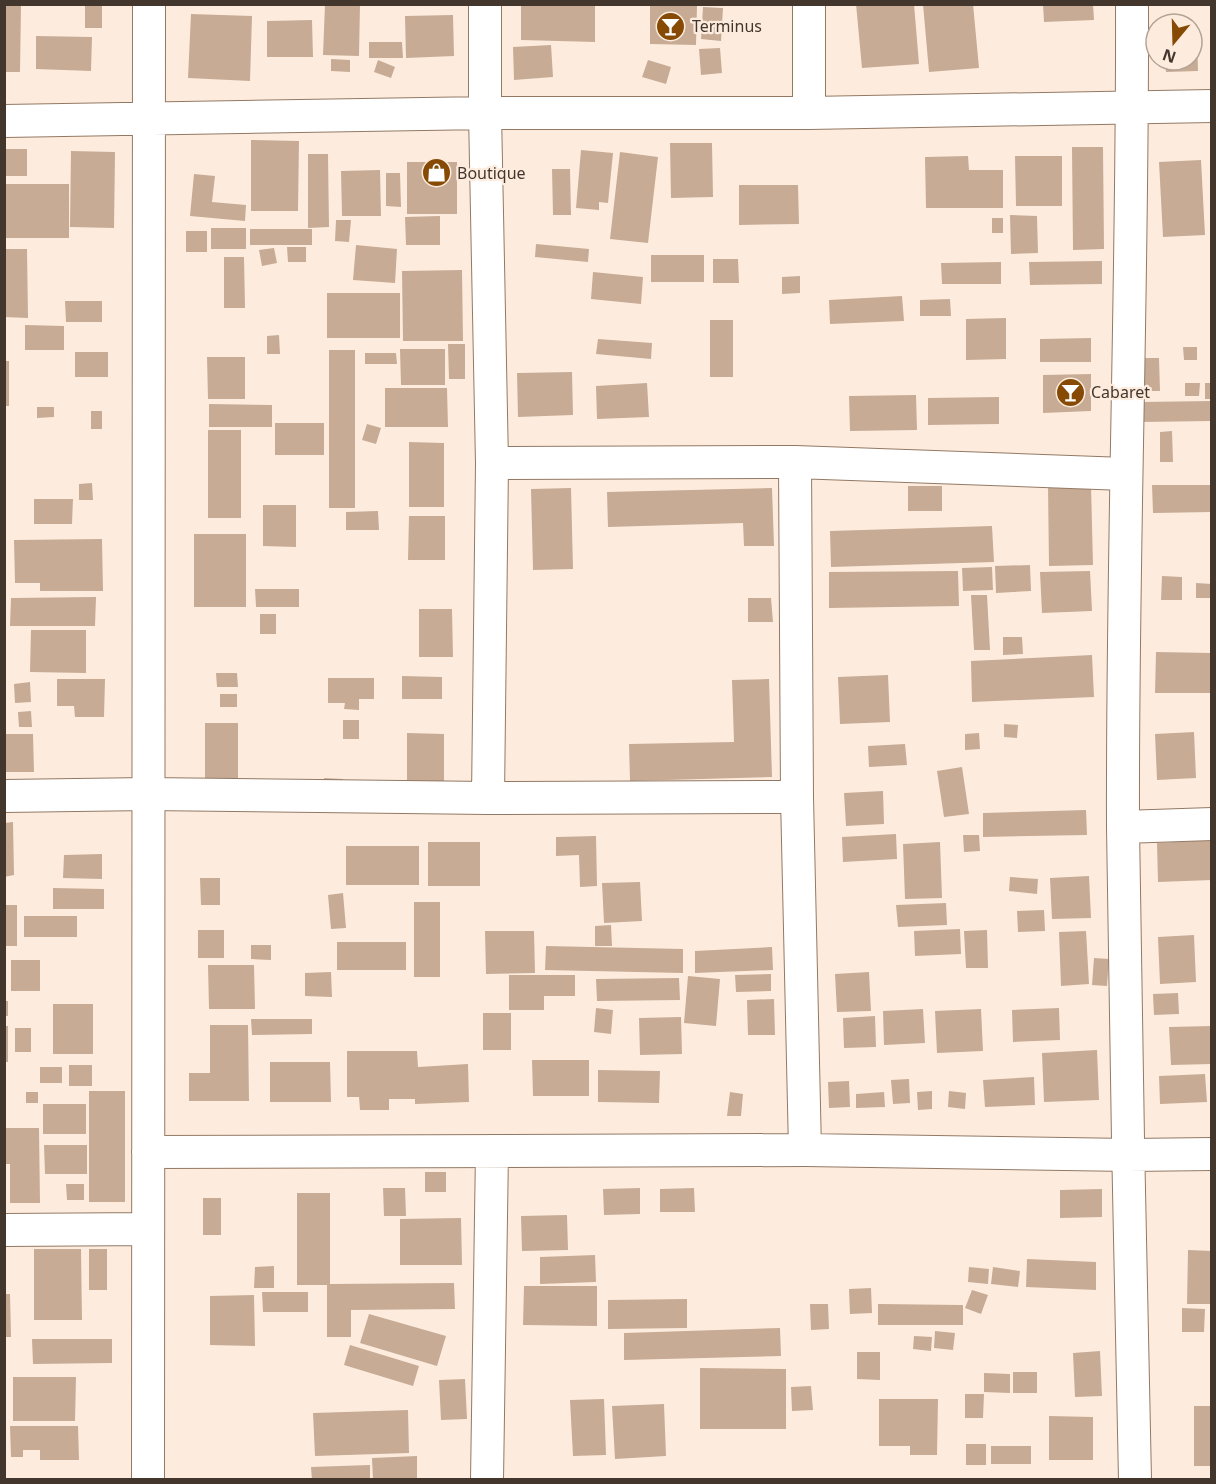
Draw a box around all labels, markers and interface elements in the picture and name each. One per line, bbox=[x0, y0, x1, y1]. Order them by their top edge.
bar icon: Terminus bbox=[655, 10, 687, 42]
north arrow bbox=[1144, 12, 1204, 72]
place label: Terminus bbox=[692, 15, 762, 37]
text: N bbox=[1159, 44, 1179, 69]
shop icon: Boutique bbox=[420, 157, 452, 189]
place label: Boutique bbox=[457, 162, 526, 184]
bar icon: Cabaret bbox=[1054, 376, 1086, 408]
place label: Cabaret bbox=[1091, 381, 1150, 403]

